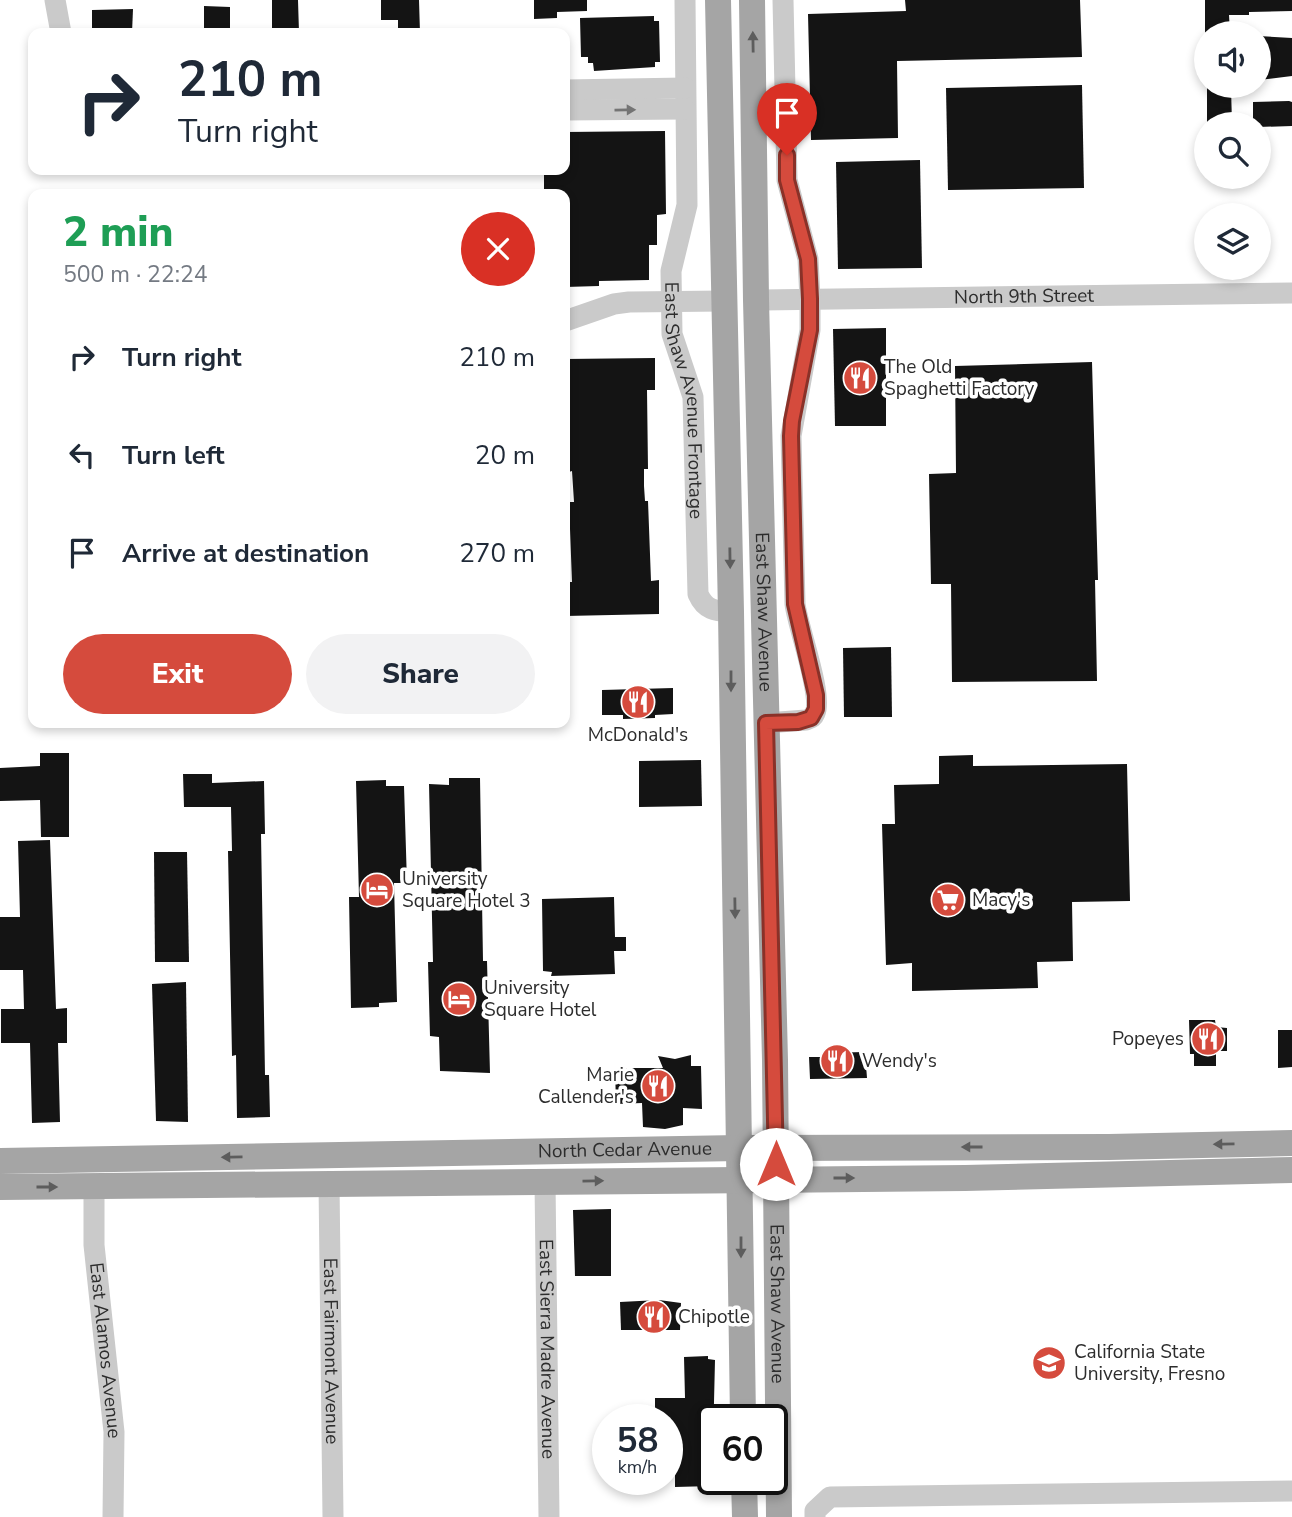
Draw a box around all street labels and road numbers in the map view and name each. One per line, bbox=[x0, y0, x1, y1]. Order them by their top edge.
street label: East Shaw Avenue Frontage bbox=[658, 281, 709, 519]
street label: North 9th Street bbox=[954, 283, 1094, 310]
street label: East Shaw Avenue bbox=[749, 532, 779, 692]
street label: North Cedar Avenue bbox=[538, 1135, 712, 1165]
street label: East Shaw Avenue bbox=[763, 1224, 791, 1384]
street label: East Sierra Madre Avenue bbox=[533, 1239, 561, 1459]
street label: East Fairmont Avenue bbox=[317, 1257, 345, 1445]
street label: East Alamos Avenue bbox=[83, 1261, 127, 1438]

